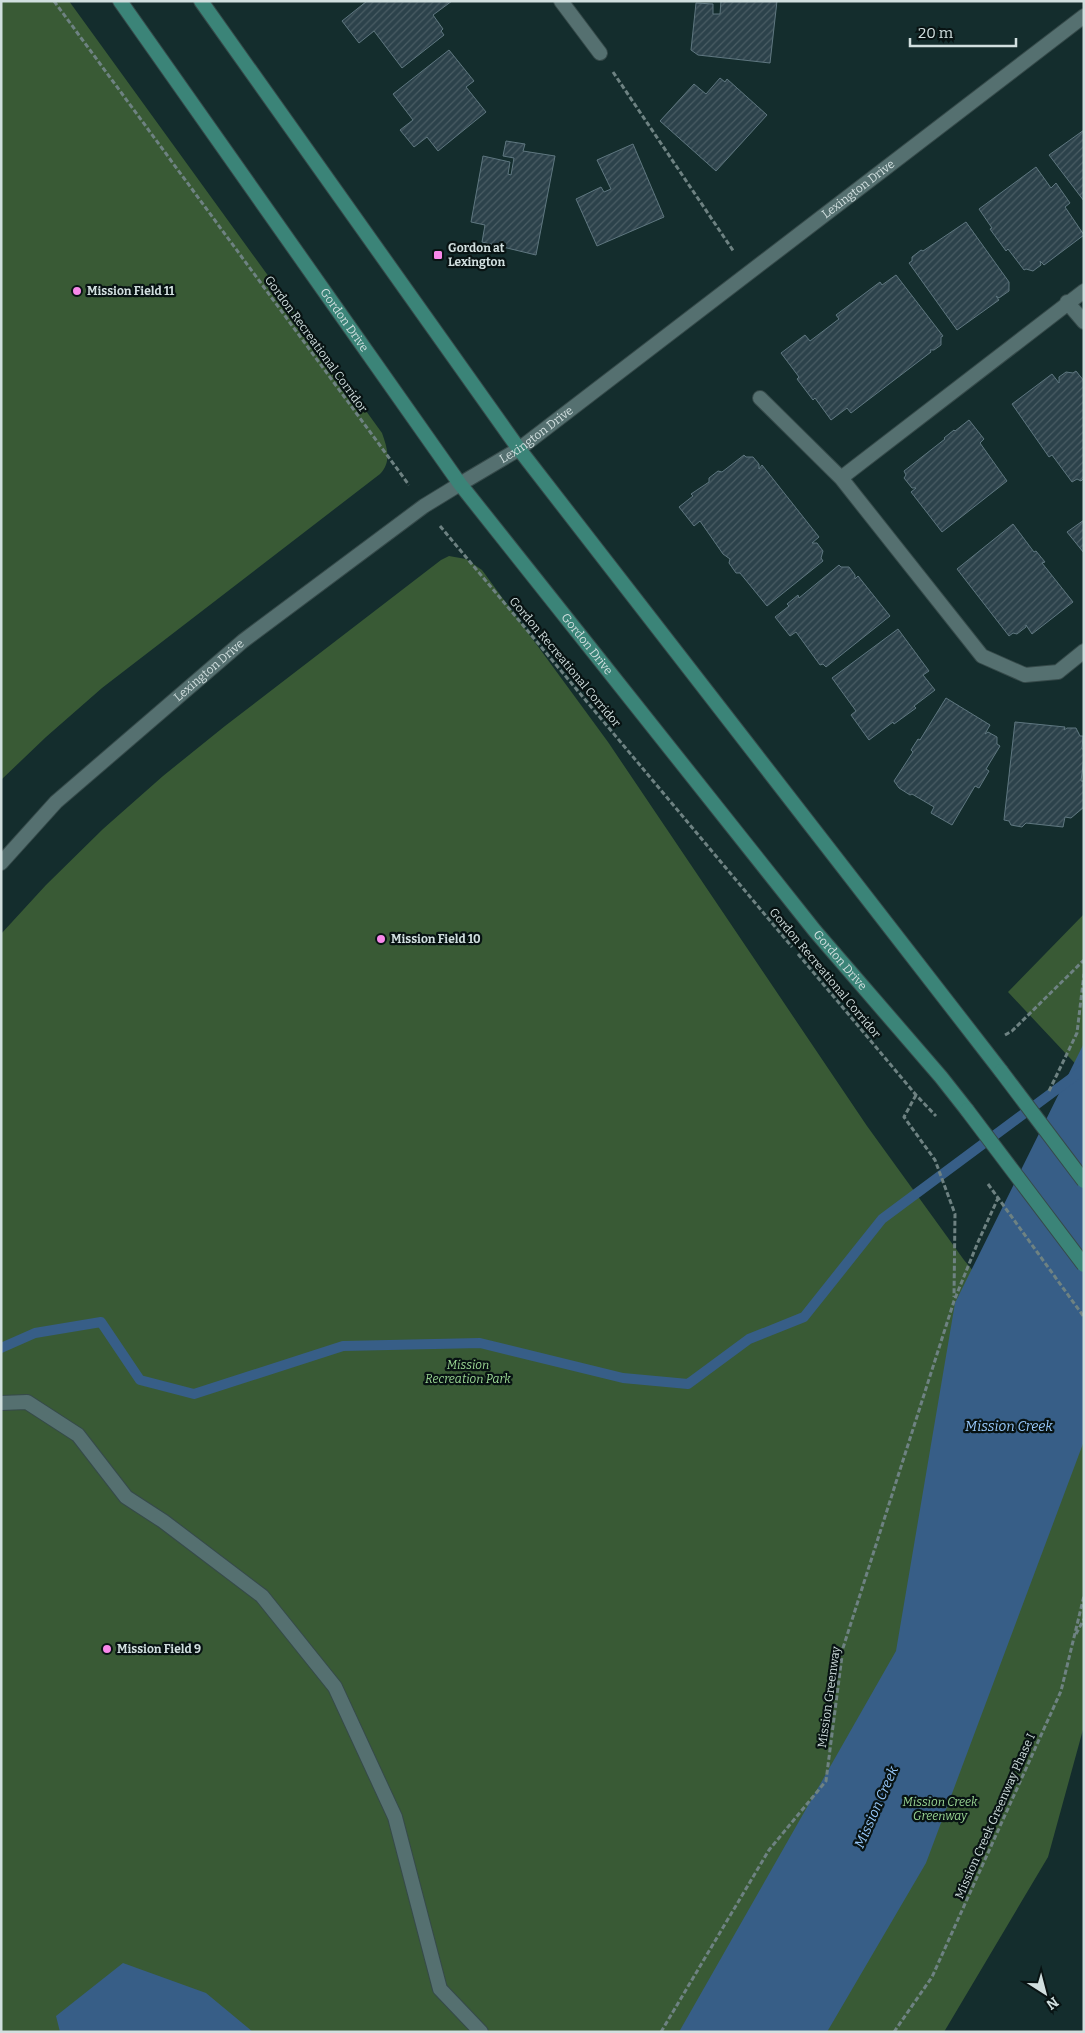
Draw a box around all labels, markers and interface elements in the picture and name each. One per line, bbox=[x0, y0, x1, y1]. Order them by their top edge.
scale bar bbox=[910, 15, 1016, 47]
text: 20 m bbox=[918, 24, 954, 42]
street label: Lexington Drive bbox=[819, 157, 897, 221]
place label: Gordon at Lexington bbox=[448, 241, 505, 269]
marker: Gordon at Lexington bbox=[432, 249, 444, 261]
street label: Gordon Recreational Corridor bbox=[262, 273, 371, 416]
place label: Mission Field 11 bbox=[87, 284, 175, 298]
marker: Mission Field 11 bbox=[71, 285, 83, 297]
street label: Gordon Drive bbox=[317, 285, 372, 354]
street label: Lexington Drive bbox=[497, 403, 576, 466]
street label: Gordon Recreational Corridor bbox=[506, 594, 624, 730]
street label: Gordon Drive bbox=[558, 611, 616, 678]
street label: Lexington Drive bbox=[171, 636, 247, 704]
street label: Gordon Recreational Corridor bbox=[766, 905, 884, 1041]
street label: Gordon Drive bbox=[811, 927, 870, 993]
place label: Mission Field 10 bbox=[391, 932, 481, 946]
marker: Mission Field 10 bbox=[375, 933, 387, 945]
park label: Mission Recreation Park bbox=[425, 1358, 511, 1386]
water label: Mission Creek bbox=[965, 1418, 1053, 1435]
place label: Mission Field 9 bbox=[117, 1642, 201, 1656]
marker: Mission Field 9 bbox=[101, 1643, 113, 1655]
street label: Mission Greenway bbox=[815, 1645, 843, 1749]
street label: Mission Creek Greenway Phase I bbox=[952, 1731, 1038, 1901]
water label: Mission Creek bbox=[851, 1763, 902, 1851]
park label: Mission Creek Greenway bbox=[902, 1795, 978, 1823]
north arrow bbox=[1020, 1968, 1070, 2018]
text: N bbox=[1043, 1993, 1062, 2013]

